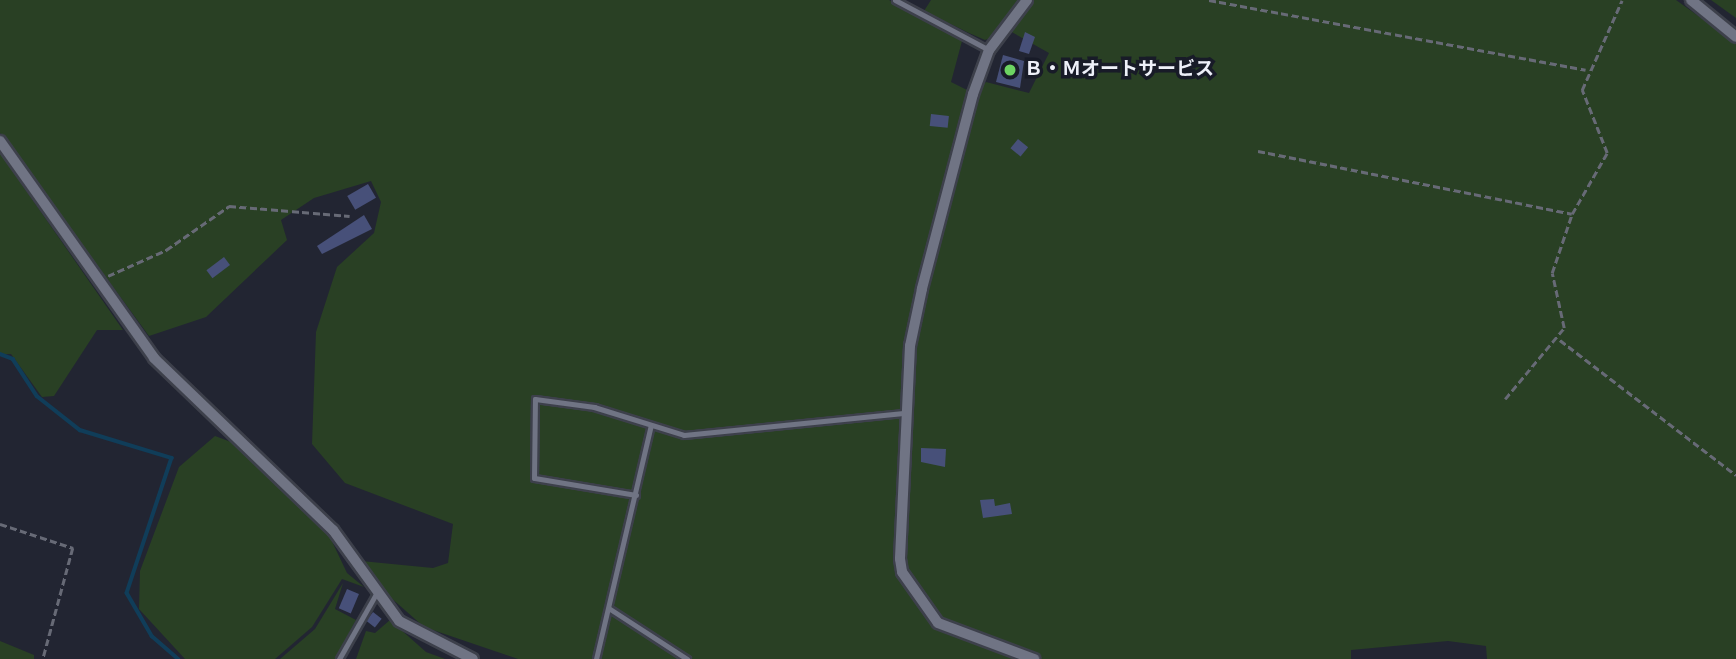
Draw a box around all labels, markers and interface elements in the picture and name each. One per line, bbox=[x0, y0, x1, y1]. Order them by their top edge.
place label: Ｂ・Ｍオートサービス bbox=[1024, 59, 1214, 81]
marker: Ｂ・Ｍオートサービス bbox=[1002, 62, 1018, 78]

